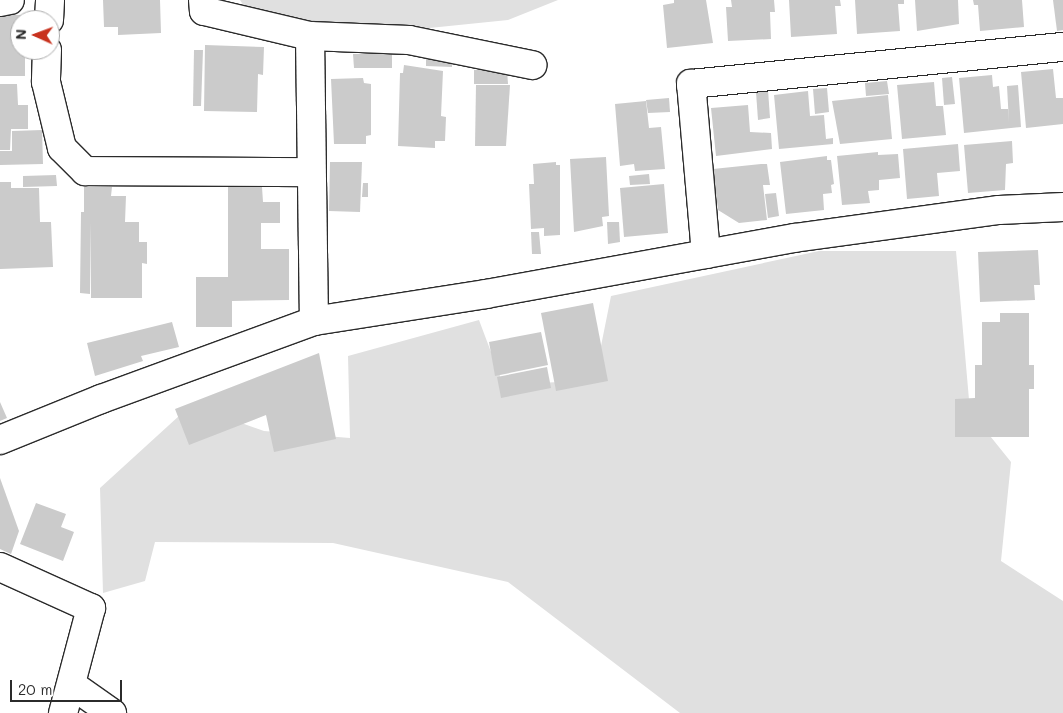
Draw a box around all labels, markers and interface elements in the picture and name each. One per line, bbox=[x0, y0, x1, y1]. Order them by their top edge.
north arrow bbox=[10, 10, 60, 60]
text: N bbox=[11, 29, 30, 40]
scale bar bbox=[12, 670, 125, 702]
text: 20 m bbox=[18, 679, 52, 699]

